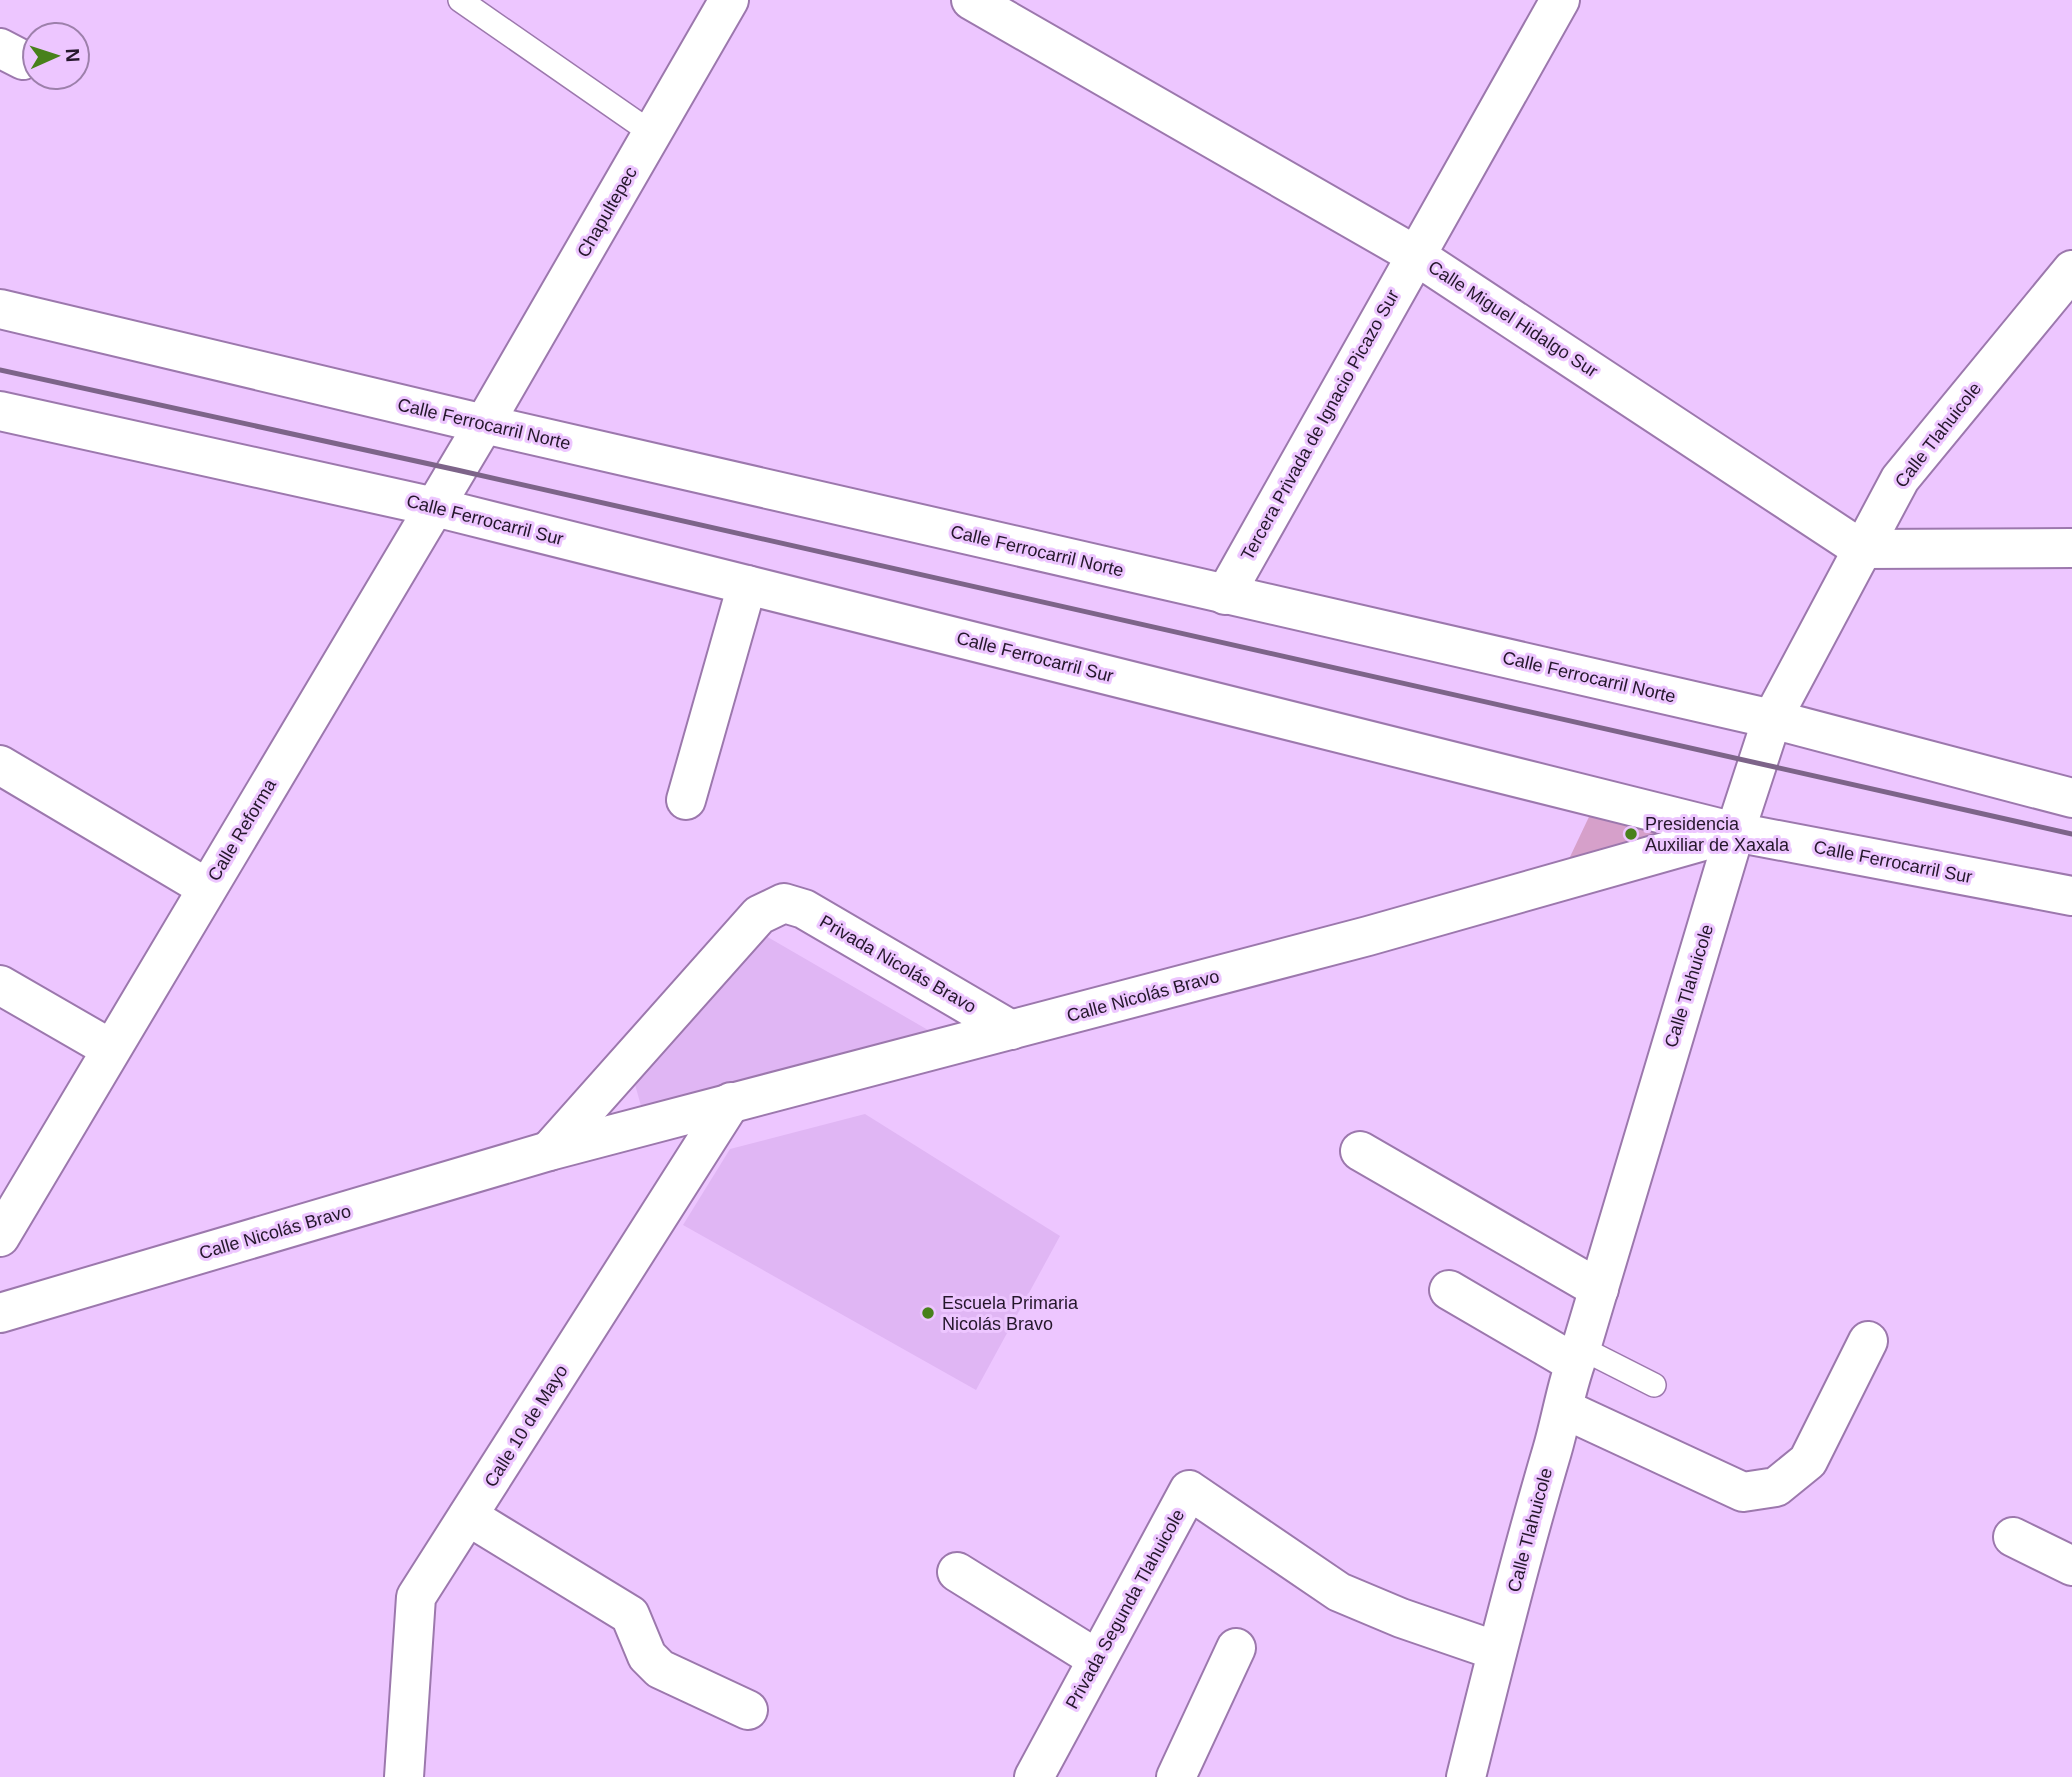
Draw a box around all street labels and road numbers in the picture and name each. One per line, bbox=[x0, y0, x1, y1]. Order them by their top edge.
street label: Chapultepec bbox=[573, 163, 641, 261]
street label: Calle Miguel Hidalgo Sur bbox=[1424, 257, 1602, 381]
street label: Tercera Privada de Ignacio Picazo Sur bbox=[1237, 286, 1403, 564]
street label: Calle Tlahuicole bbox=[1891, 379, 1985, 491]
street label: Calle Ferrocarril Norte bbox=[395, 394, 573, 454]
street label: Calle Ferrocarril Sur bbox=[404, 491, 566, 549]
street label: Calle Ferrocarril Norte bbox=[948, 521, 1126, 581]
street label: Calle Ferrocarril Sur bbox=[954, 628, 1116, 686]
street label: Calle Ferrocarril Norte bbox=[1500, 647, 1678, 707]
street label: Calle Reforma bbox=[204, 775, 281, 884]
street label: Calle Ferrocarril Sur bbox=[1812, 837, 1974, 887]
street label: Privada Nicolás Bravo bbox=[816, 911, 980, 1017]
street label: Calle Tlahuicole bbox=[1661, 922, 1717, 1050]
street label: Calle Nicolás Bravo bbox=[1065, 966, 1221, 1026]
street label: Calle Nicolás Bravo bbox=[197, 1201, 353, 1263]
street label: Calle 10 de Mayo bbox=[480, 1361, 572, 1491]
street label: Calle Tlahuicole bbox=[1504, 1466, 1556, 1594]
street label: Privada Segunda Tlahuicole bbox=[1062, 1506, 1188, 1712]

